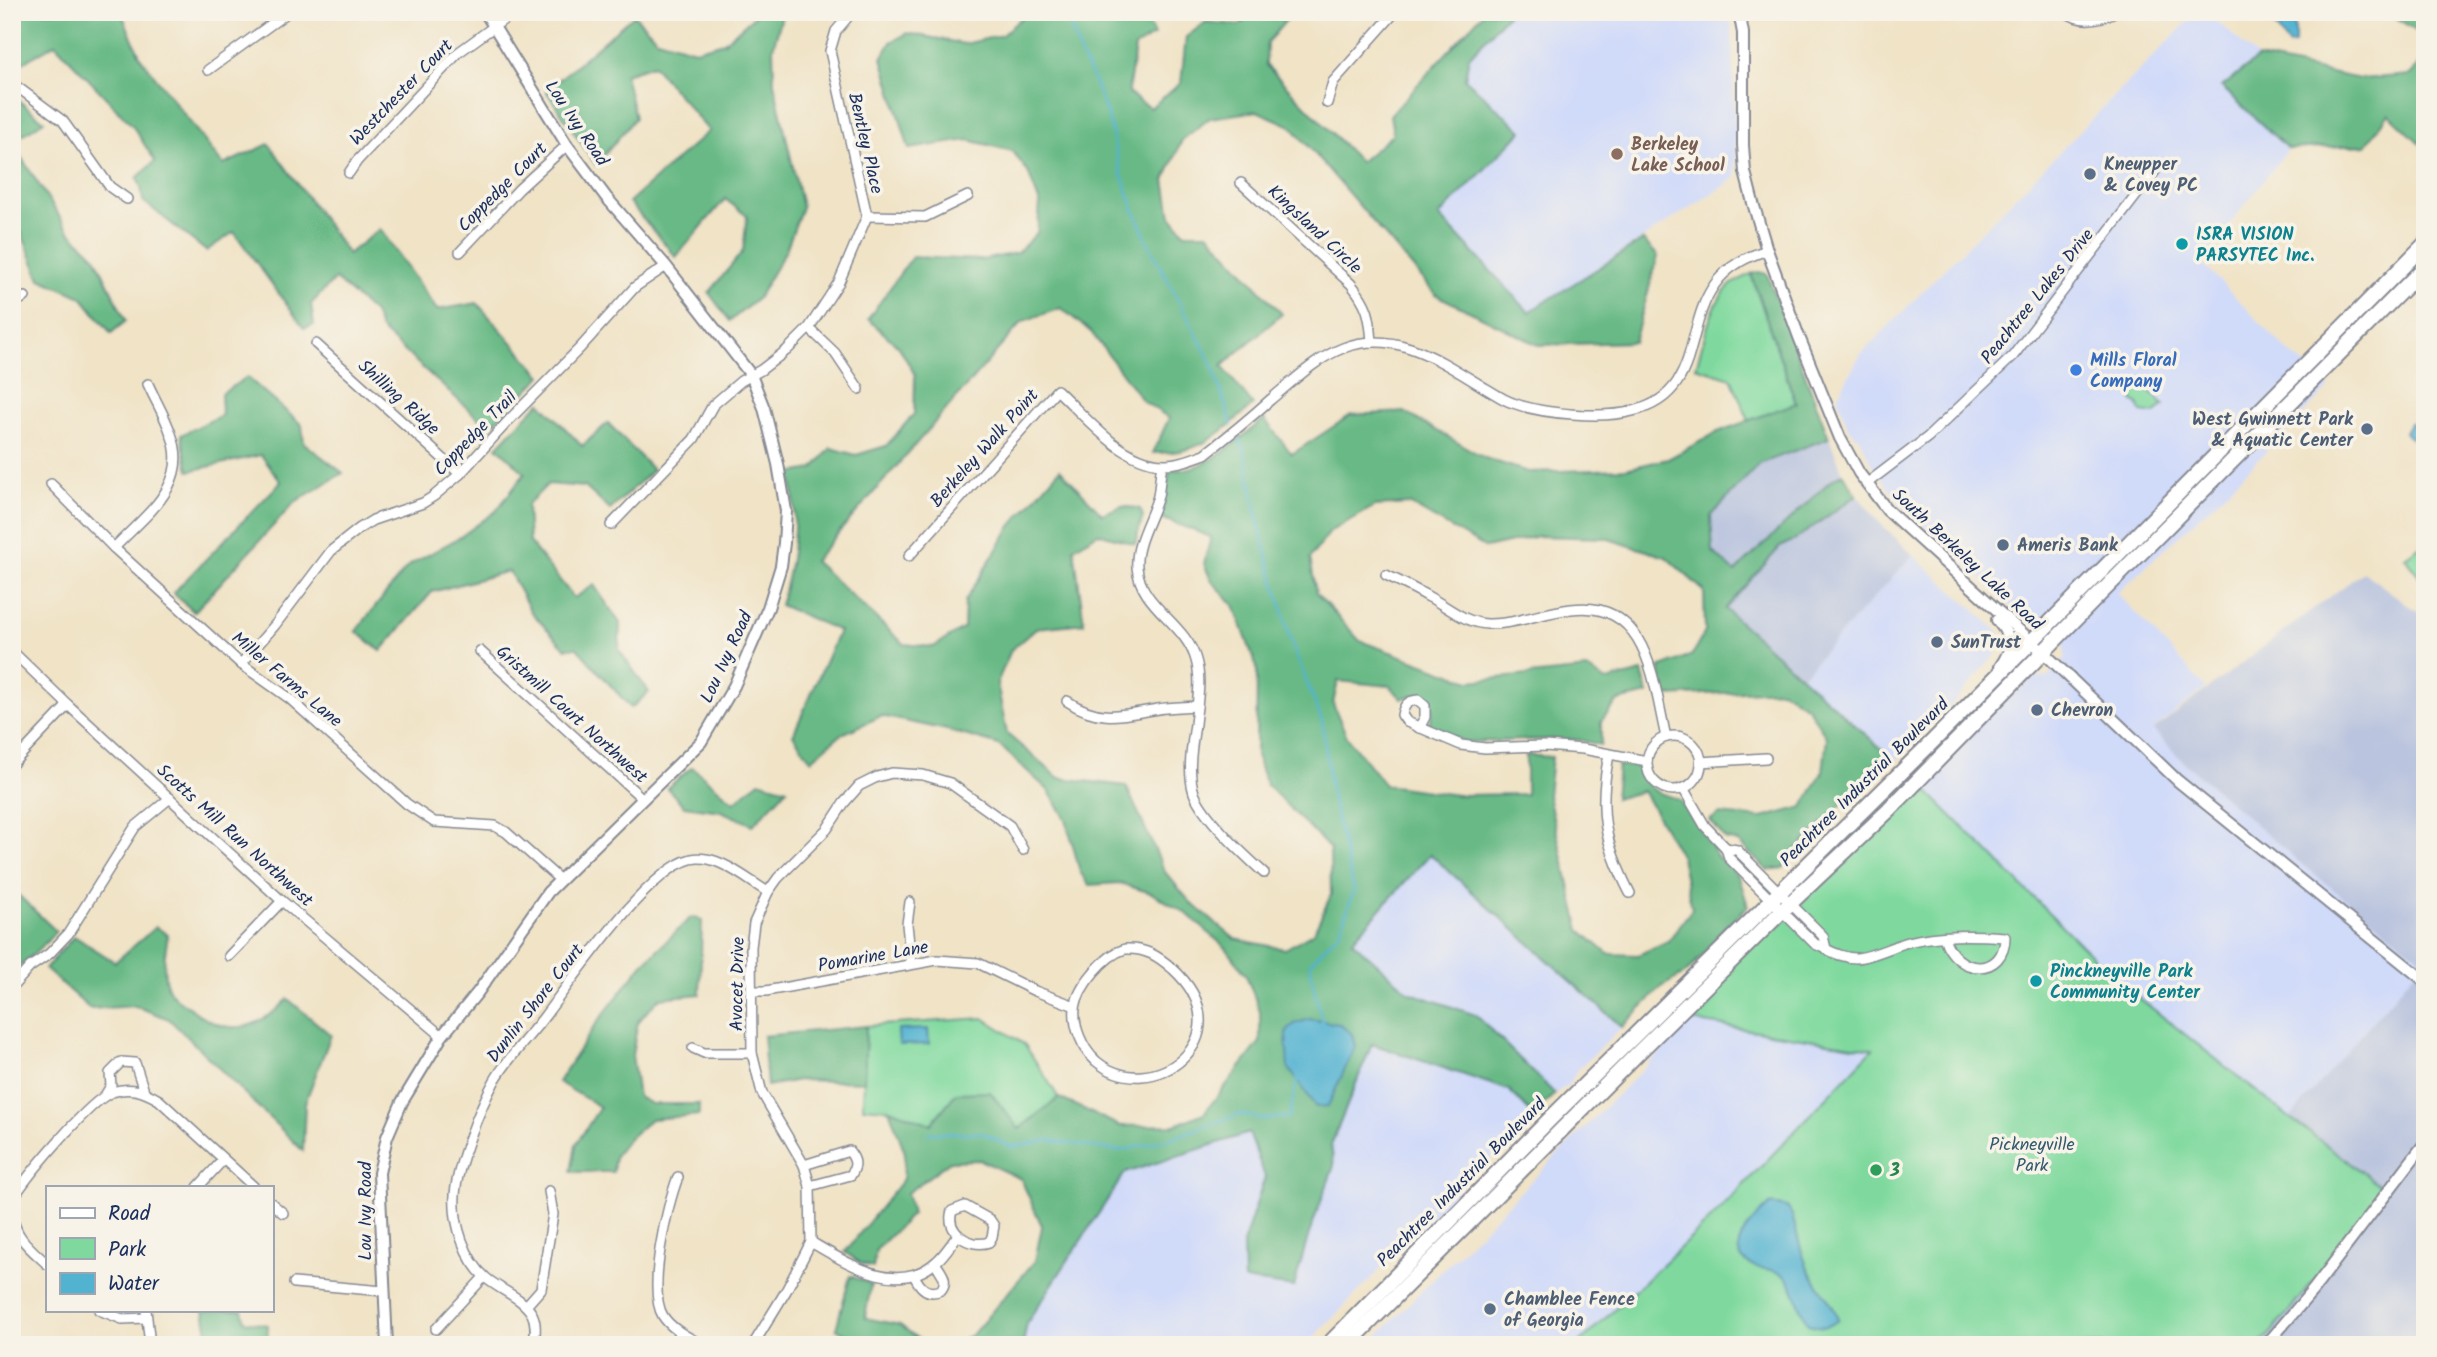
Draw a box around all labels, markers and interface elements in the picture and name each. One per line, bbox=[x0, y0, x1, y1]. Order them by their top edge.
street label: Westchester Court bbox=[343, 32, 462, 153]
street label: Lou Ivy Road bbox=[536, 75, 616, 174]
street label: Bentley Place bbox=[839, 90, 890, 197]
place label: Berkeley Lake School bbox=[1631, 131, 1725, 181]
street label: Coppedge Court bbox=[451, 135, 556, 240]
marker: Berkeley Lake School bbox=[1609, 146, 1625, 162]
place label: Kneupper & Covey PC bbox=[2104, 151, 2198, 201]
marker: Kneupper & Covey PC bbox=[2082, 166, 2098, 182]
street label: Kingsland Circle bbox=[1260, 178, 1368, 282]
place label: ISRA VISION PARSYTEC Inc. bbox=[2196, 221, 2314, 271]
street label: Peachtree Lakes Drive bbox=[1974, 223, 2102, 371]
marker: ISRA VISION PARSYTEC Inc. bbox=[2174, 236, 2190, 252]
place label: Mills Floral Company bbox=[2090, 347, 2177, 397]
street label: Shilling Ridge bbox=[350, 353, 446, 443]
marker: Mills Floral Company bbox=[2068, 362, 2084, 378]
street label: Berkeley Walk Point bbox=[924, 382, 1047, 515]
street label: Coppedge Trail bbox=[428, 384, 525, 484]
place label: West Gwinnett Park & Aquatic Center bbox=[2192, 406, 2354, 456]
marker: West Gwinnett Park & Aquatic Center bbox=[2359, 421, 2375, 437]
street label: South Berkeley Lake Road bbox=[1884, 482, 2050, 639]
place label: Ameris Bank bbox=[2017, 532, 2119, 561]
marker: Ameris Bank bbox=[1995, 537, 2011, 553]
street label: Lou Ivy Road bbox=[693, 606, 762, 709]
street label: Miller Farms Lane bbox=[224, 625, 348, 735]
place label: SunTrust bbox=[1951, 629, 2022, 658]
marker: SunTrust bbox=[1929, 634, 1945, 650]
street label: Gristmill Court Northwest bbox=[488, 639, 654, 792]
street label: Peachtree Industrial Boulevard bbox=[1774, 691, 1957, 875]
place label: Chevron bbox=[2051, 697, 2113, 726]
marker: Chevron bbox=[2029, 702, 2045, 718]
street label: Scotts Mill Run Northwest bbox=[149, 757, 320, 915]
street label: Pomarine Lane bbox=[816, 933, 931, 981]
street label: Dunlin Shore Court bbox=[480, 937, 593, 1070]
street label: Avocet Drive bbox=[723, 937, 754, 1032]
place label: Pinckneyville Park Community Center bbox=[2050, 958, 2201, 1008]
marker: Pinckneyville Park Community Center bbox=[2028, 973, 2044, 989]
street label: Peachtree Industrial Boulevard bbox=[1371, 1091, 1554, 1275]
park label: Pickneyville Park bbox=[1989, 1131, 2075, 1181]
place label: 3 bbox=[1889, 1157, 1900, 1186]
street label: Lou Ivy Road bbox=[352, 1161, 381, 1260]
marker: 3 bbox=[1868, 1162, 1884, 1178]
legend bbox=[46, 1186, 273, 1312]
text: Road bbox=[108, 1198, 151, 1231]
text: Park bbox=[108, 1234, 146, 1267]
text: Water bbox=[108, 1268, 160, 1301]
place label: Chamblee Fence of Georgia bbox=[1504, 1286, 1635, 1336]
marker: Chamblee Fence of Georgia bbox=[1482, 1301, 1498, 1317]

